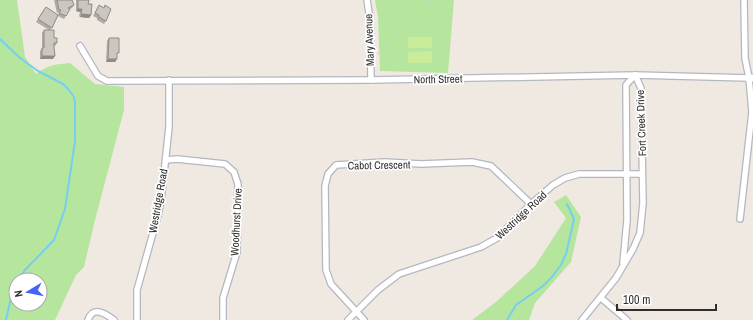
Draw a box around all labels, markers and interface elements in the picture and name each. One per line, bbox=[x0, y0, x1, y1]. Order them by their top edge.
street label: Mary Avenue bbox=[361, 14, 377, 66]
street label: North Street bbox=[414, 72, 463, 86]
street label: Fort Creek Drive bbox=[633, 90, 649, 156]
street label: Cabot Crescent bbox=[348, 157, 411, 173]
street label: Westridge Road bbox=[145, 168, 171, 234]
street label: Woodhurst Drive bbox=[227, 188, 245, 256]
street label: Westridge Road bbox=[492, 188, 550, 242]
north arrow bbox=[8, 272, 48, 312]
scale bar bbox=[617, 286, 716, 312]
text: N bbox=[11, 289, 26, 298]
text: 100 m bbox=[623, 292, 650, 308]

